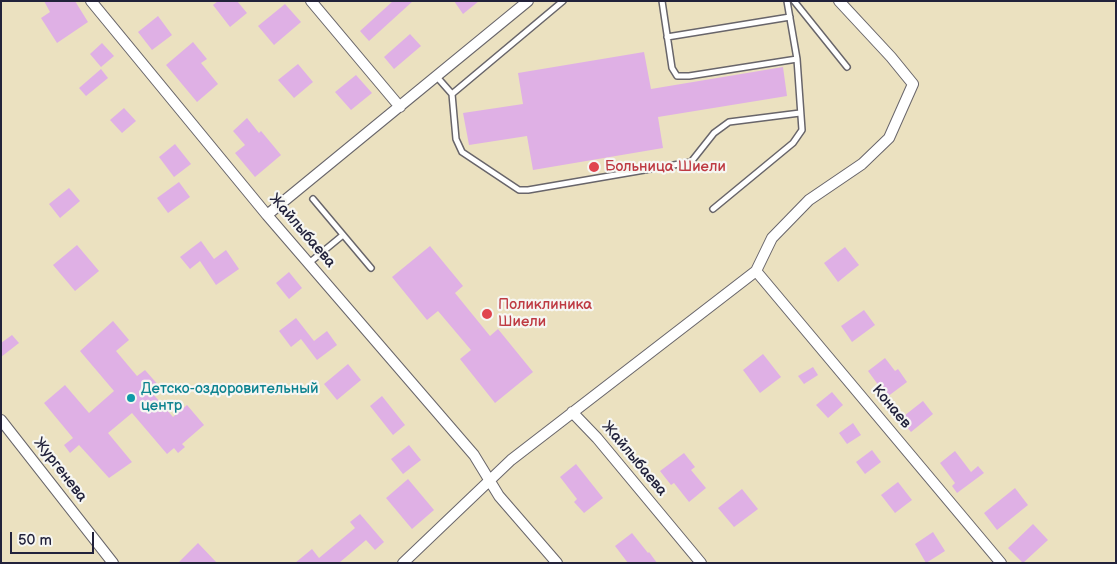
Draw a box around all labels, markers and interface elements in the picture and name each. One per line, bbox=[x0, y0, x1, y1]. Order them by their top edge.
place label: Больница Шиели bbox=[605, 158, 726, 176]
marker: Больница Шиели bbox=[587, 160, 601, 174]
street label: Жайлыбаева bbox=[265, 190, 339, 272]
place label: Поликлиника Шиели bbox=[498, 296, 592, 331]
marker: Поликлиника Шиели bbox=[480, 307, 494, 321]
place label: Детско-оздоровительный центр bbox=[141, 380, 319, 415]
street label: Конаев bbox=[868, 382, 914, 432]
marker: Детско-оздоровительный центр bbox=[125, 392, 137, 404]
street label: Жайлыбаева bbox=[598, 418, 670, 500]
street label: Жургенева bbox=[29, 434, 91, 506]
scale bar bbox=[12, 522, 96, 554]
text: 50 m bbox=[18, 531, 52, 550]

